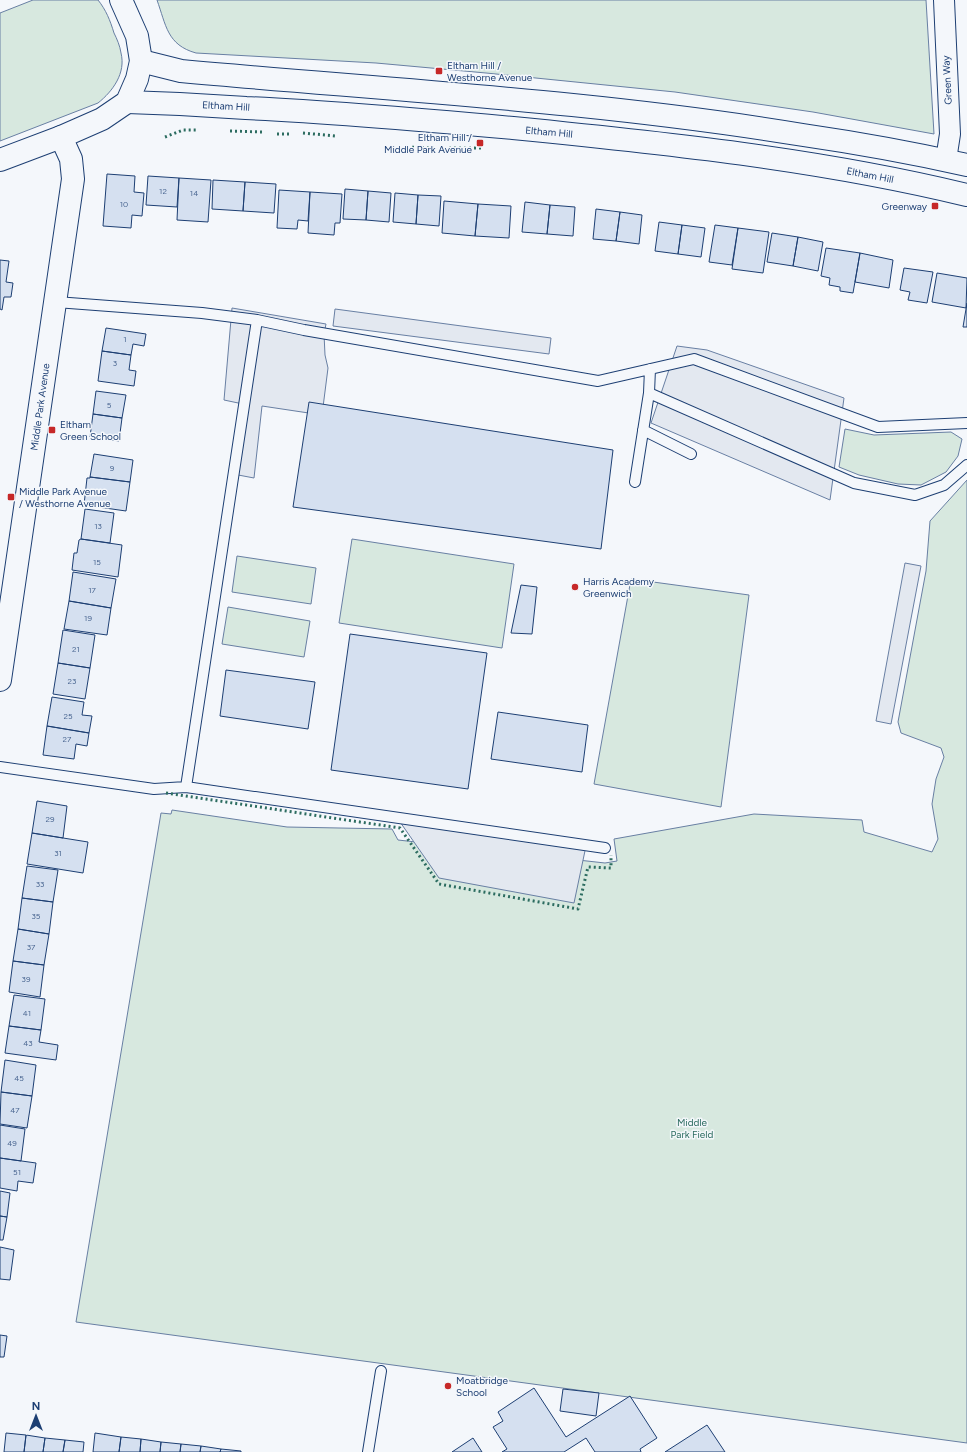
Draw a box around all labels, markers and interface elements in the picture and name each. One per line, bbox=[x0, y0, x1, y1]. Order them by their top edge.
street label: Green Way bbox=[939, 54, 955, 105]
place label: Eltham Hill / Westhorne Avenue bbox=[447, 59, 533, 84]
marker: Eltham Hill / Westhorne Avenue bbox=[434, 66, 444, 76]
street label: Eltham Hill bbox=[202, 98, 250, 114]
street label: Eltham Hill bbox=[525, 123, 573, 141]
place label: Eltham Hill / Middle Park Avenue bbox=[384, 131, 473, 156]
marker: Eltham Hill / Middle Park Avenue bbox=[475, 138, 485, 148]
street label: Eltham Hill bbox=[845, 164, 895, 186]
house number: 12 bbox=[159, 186, 167, 196]
house number: 14 bbox=[190, 188, 198, 198]
house number: 10 bbox=[120, 199, 128, 209]
place label: Greenway bbox=[882, 200, 928, 213]
marker: Greenway bbox=[930, 201, 940, 211]
house number: 1 bbox=[123, 334, 127, 344]
house number: 3 bbox=[113, 358, 117, 368]
street label: Middle Park Avenue bbox=[27, 362, 53, 451]
house number: 5 bbox=[107, 400, 112, 410]
place label: Eltham Green School bbox=[60, 418, 121, 443]
marker: Eltham Green School bbox=[47, 425, 57, 435]
house number: 9 bbox=[110, 463, 115, 473]
place label: Middle Park Avenue / Westhorne Avenue bbox=[19, 485, 111, 510]
marker: Middle Park Avenue / Westhorne Avenue bbox=[6, 492, 16, 502]
house number: 13 bbox=[94, 521, 102, 531]
house number: 15 bbox=[93, 557, 101, 567]
place label: Harris Academy Greenwich bbox=[583, 575, 655, 600]
marker: Harris Academy Greenwich bbox=[570, 582, 580, 592]
house number: 17 bbox=[88, 585, 96, 595]
house number: 19 bbox=[84, 613, 92, 623]
house number: 21 bbox=[72, 644, 80, 654]
house number: 23 bbox=[68, 676, 76, 686]
house number: 25 bbox=[63, 711, 73, 721]
house number: 27 bbox=[63, 734, 72, 744]
house number: 29 bbox=[46, 814, 55, 824]
house number: 31 bbox=[54, 848, 62, 858]
house number: 33 bbox=[36, 879, 44, 889]
house number: 35 bbox=[32, 911, 41, 921]
house number: 37 bbox=[27, 942, 36, 952]
house number: 39 bbox=[22, 974, 31, 984]
house number: 41 bbox=[23, 1008, 31, 1018]
house number: 43 bbox=[23, 1038, 33, 1048]
house number: 45 bbox=[14, 1073, 24, 1083]
house number: 47 bbox=[10, 1105, 20, 1115]
park label: Middle Park Field bbox=[671, 1116, 714, 1141]
house number: 49 bbox=[7, 1138, 17, 1148]
house number: 51 bbox=[13, 1167, 21, 1177]
place label: Moatbridge School bbox=[456, 1374, 508, 1399]
marker: Moatbridge School bbox=[443, 1381, 453, 1391]
north arrow bbox=[16, 1396, 56, 1436]
text: N bbox=[32, 1400, 40, 1413]

